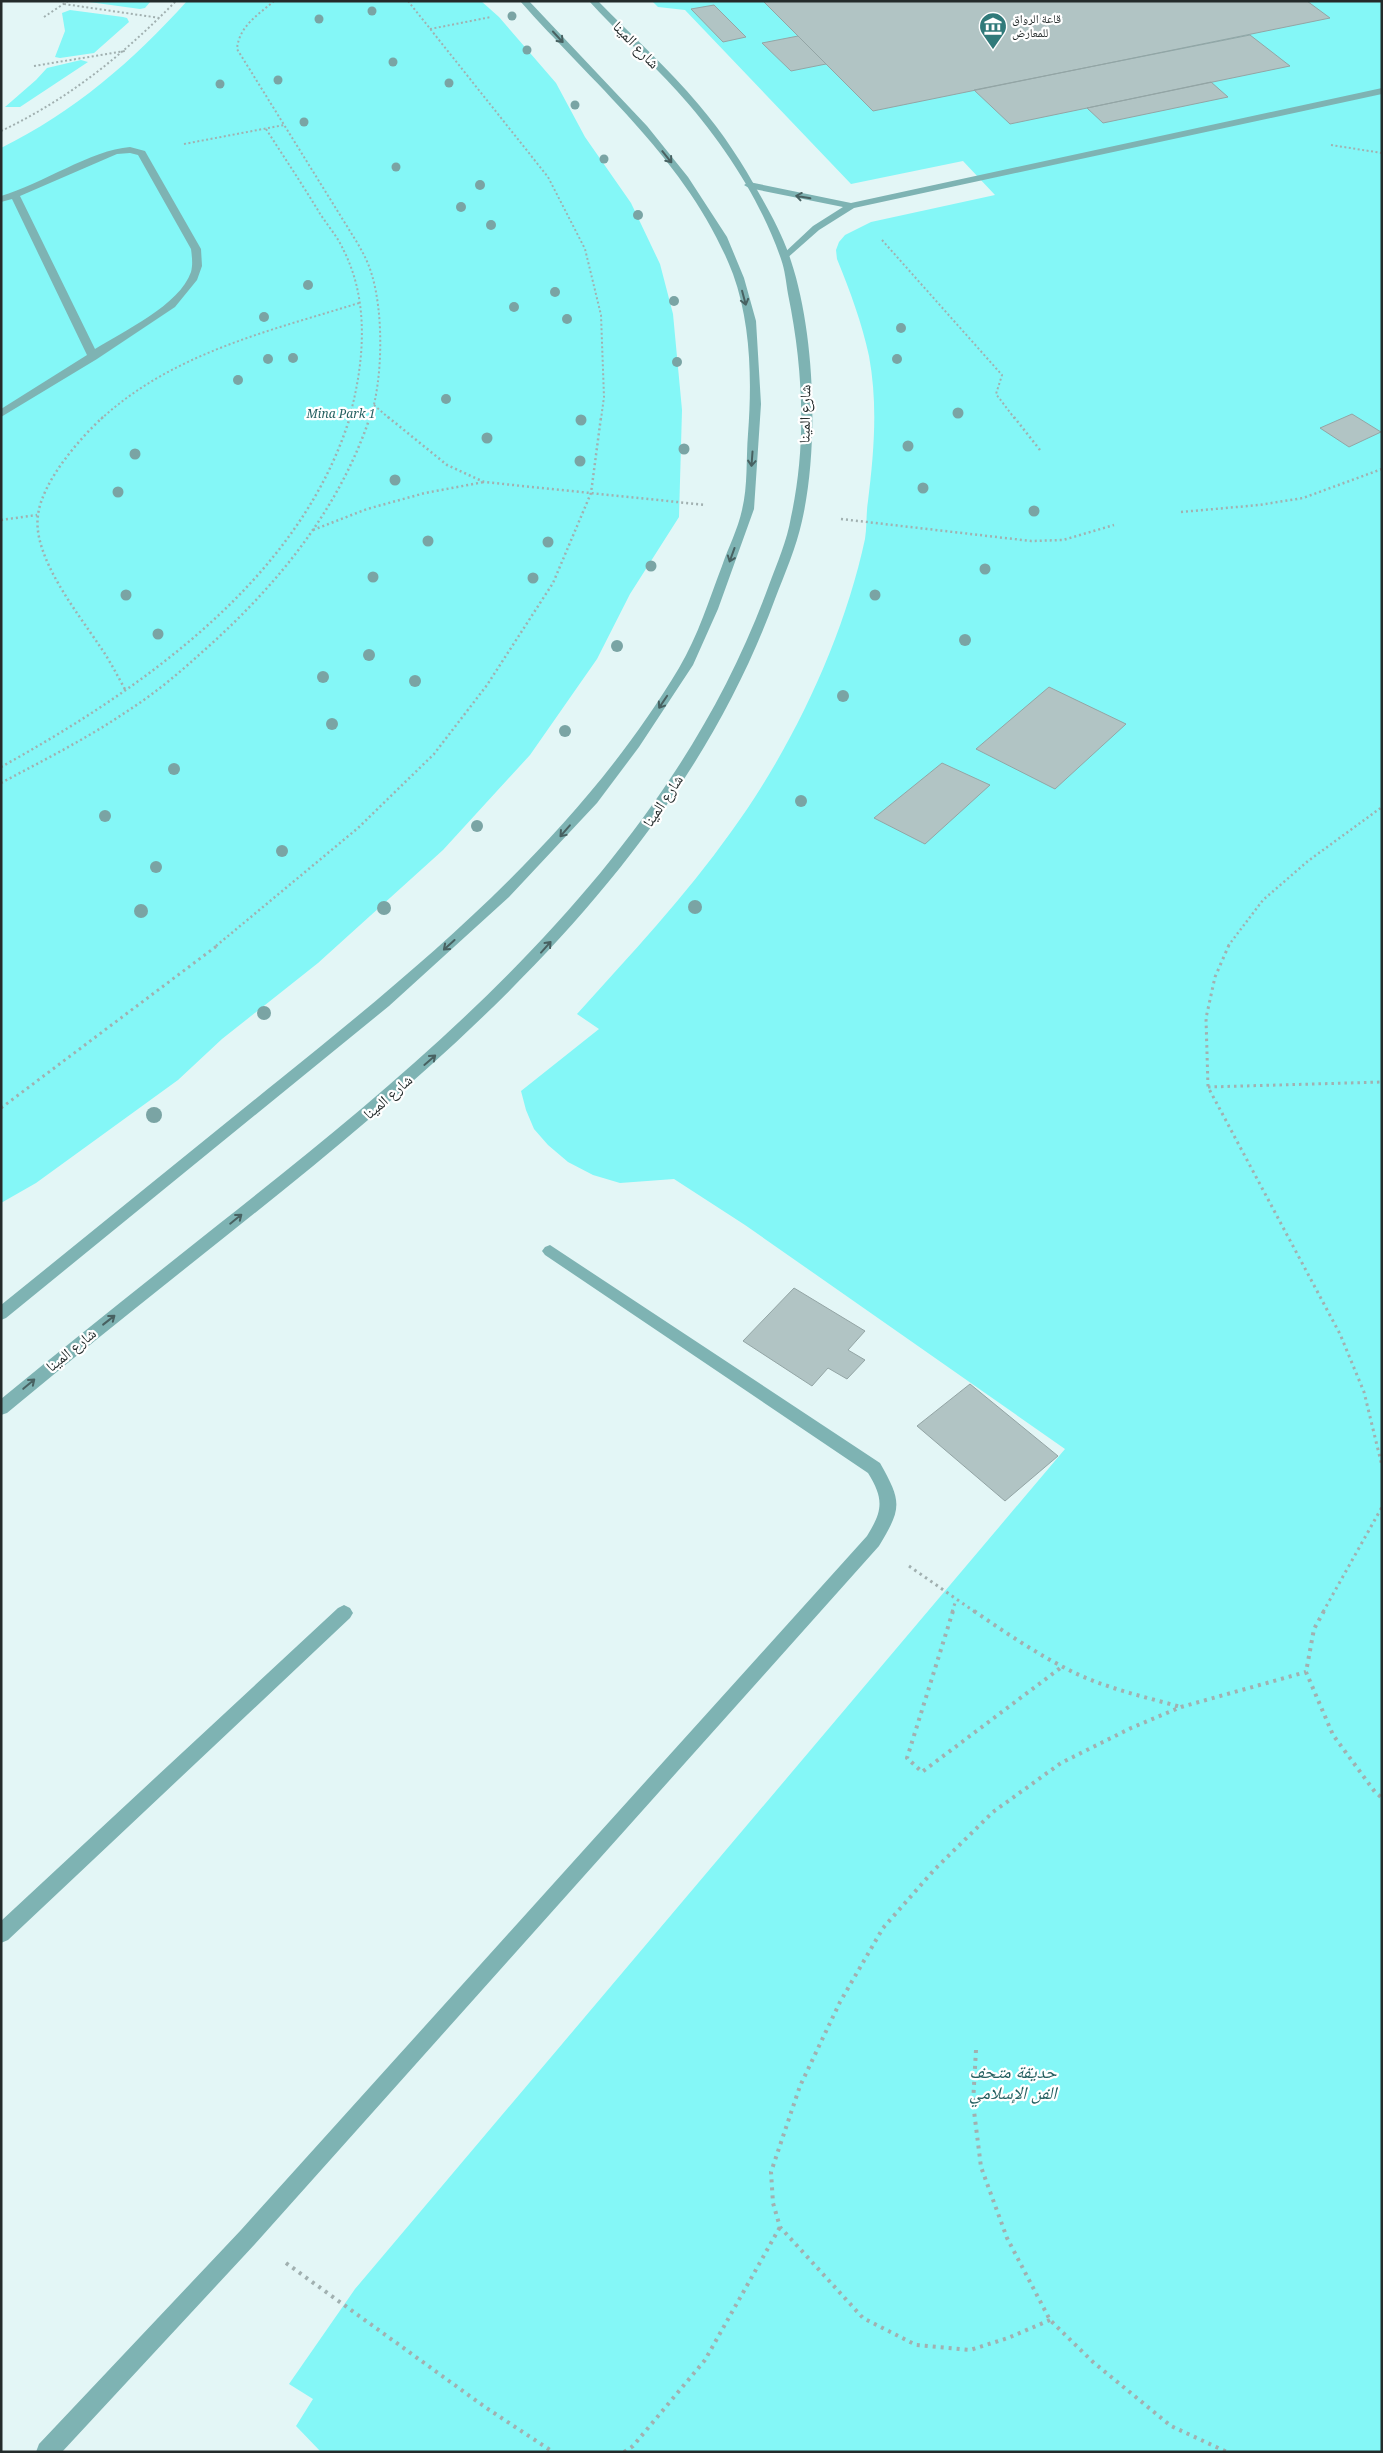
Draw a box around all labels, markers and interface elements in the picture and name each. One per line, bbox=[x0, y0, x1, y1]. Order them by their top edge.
place label: قاعة الرواق للمعارض bbox=[1012, 10, 1061, 41]
museum icon: قاعة الرواق للمعارض bbox=[978, 11, 1008, 50]
street label: شارع المينا bbox=[608, 16, 664, 73]
one-way arrow bbox=[552, 30, 564, 43]
one-way arrow bbox=[662, 150, 673, 163]
one-way arrow bbox=[796, 192, 812, 202]
one-way arrow bbox=[740, 290, 750, 306]
street label: شارع المينا bbox=[793, 384, 816, 444]
park label: Mina Park 1 bbox=[306, 405, 375, 422]
one-way arrow bbox=[748, 451, 757, 467]
one-way arrow bbox=[727, 547, 736, 562]
one-way arrow bbox=[658, 694, 668, 708]
street label: شارع المينا bbox=[637, 770, 688, 831]
one-way arrow bbox=[559, 825, 571, 838]
one-way arrow bbox=[442, 939, 455, 951]
one-way arrow bbox=[540, 940, 551, 953]
one-way arrow bbox=[423, 1055, 436, 1066]
street label: شارع المينا bbox=[359, 1069, 417, 1124]
one-way arrow bbox=[229, 1213, 242, 1224]
one-way arrow bbox=[102, 1314, 115, 1325]
street label: شارع المينا bbox=[41, 1323, 100, 1376]
one-way arrow bbox=[22, 1379, 35, 1390]
park label: حديقة متحف الفن الإسلامي bbox=[969, 2059, 1058, 2108]

